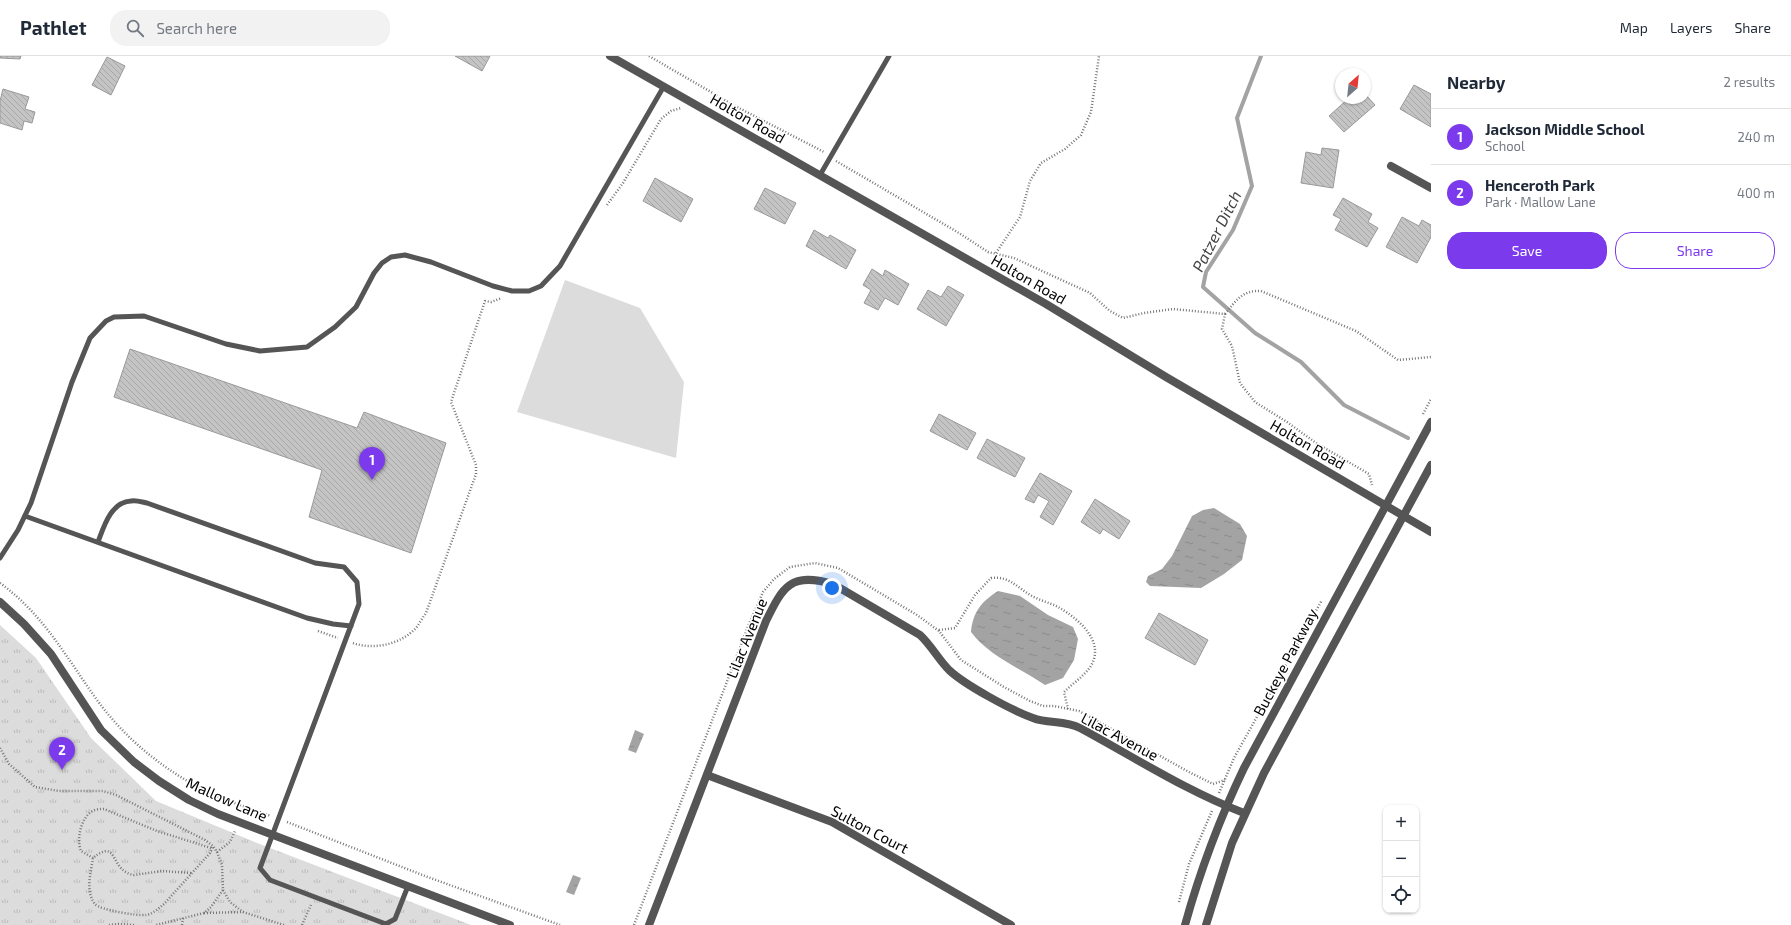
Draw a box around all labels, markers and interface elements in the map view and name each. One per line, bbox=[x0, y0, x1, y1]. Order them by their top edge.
search box bbox=[110, 10, 390, 46]
text: Pathlet bbox=[20, 16, 86, 39]
icon: search bbox=[124, 17, 146, 39]
text: Search here bbox=[156, 19, 237, 37]
text: Map bbox=[1620, 19, 1648, 36]
text: Layers bbox=[1670, 19, 1712, 36]
text: Share bbox=[1734, 19, 1771, 36]
north arrow bbox=[1335, 68, 1371, 104]
text: Nearby bbox=[1447, 72, 1505, 92]
text: 2 results bbox=[1723, 74, 1775, 90]
street label: Holton Road bbox=[707, 89, 789, 147]
text: Jackson Middle School bbox=[1485, 120, 1645, 138]
text: 1 bbox=[1457, 129, 1463, 145]
text: 240 m bbox=[1738, 129, 1775, 145]
text: School bbox=[1485, 138, 1525, 154]
text: Henceroth Park bbox=[1485, 176, 1595, 194]
text: 2 bbox=[1456, 185, 1464, 201]
text: 400 m bbox=[1737, 185, 1775, 201]
water label: Patzer Ditch bbox=[1187, 187, 1245, 275]
text: Park · Mallow Lane bbox=[1485, 194, 1596, 210]
button: Save bbox=[1447, 232, 1607, 269]
button: Share bbox=[1615, 232, 1775, 269]
street label: Holton Road bbox=[988, 250, 1070, 308]
street label: Holton Road bbox=[1267, 415, 1349, 473]
pin: 1 bbox=[359, 447, 385, 480]
your location bbox=[822, 578, 842, 598]
street label: Lilac Avenue bbox=[722, 595, 770, 681]
street label: Buckeye Parkway bbox=[1249, 605, 1321, 719]
street label: Lilac Avenue bbox=[1078, 708, 1162, 764]
pin: 2 bbox=[49, 737, 75, 770]
street label: Mallow Lane bbox=[184, 773, 270, 825]
street label: Sulton Court bbox=[828, 801, 912, 857]
map controls bbox=[1383, 805, 1419, 913]
button: + bbox=[1383, 805, 1419, 841]
button: − bbox=[1383, 841, 1419, 877]
button: locate bbox=[1383, 877, 1419, 913]

